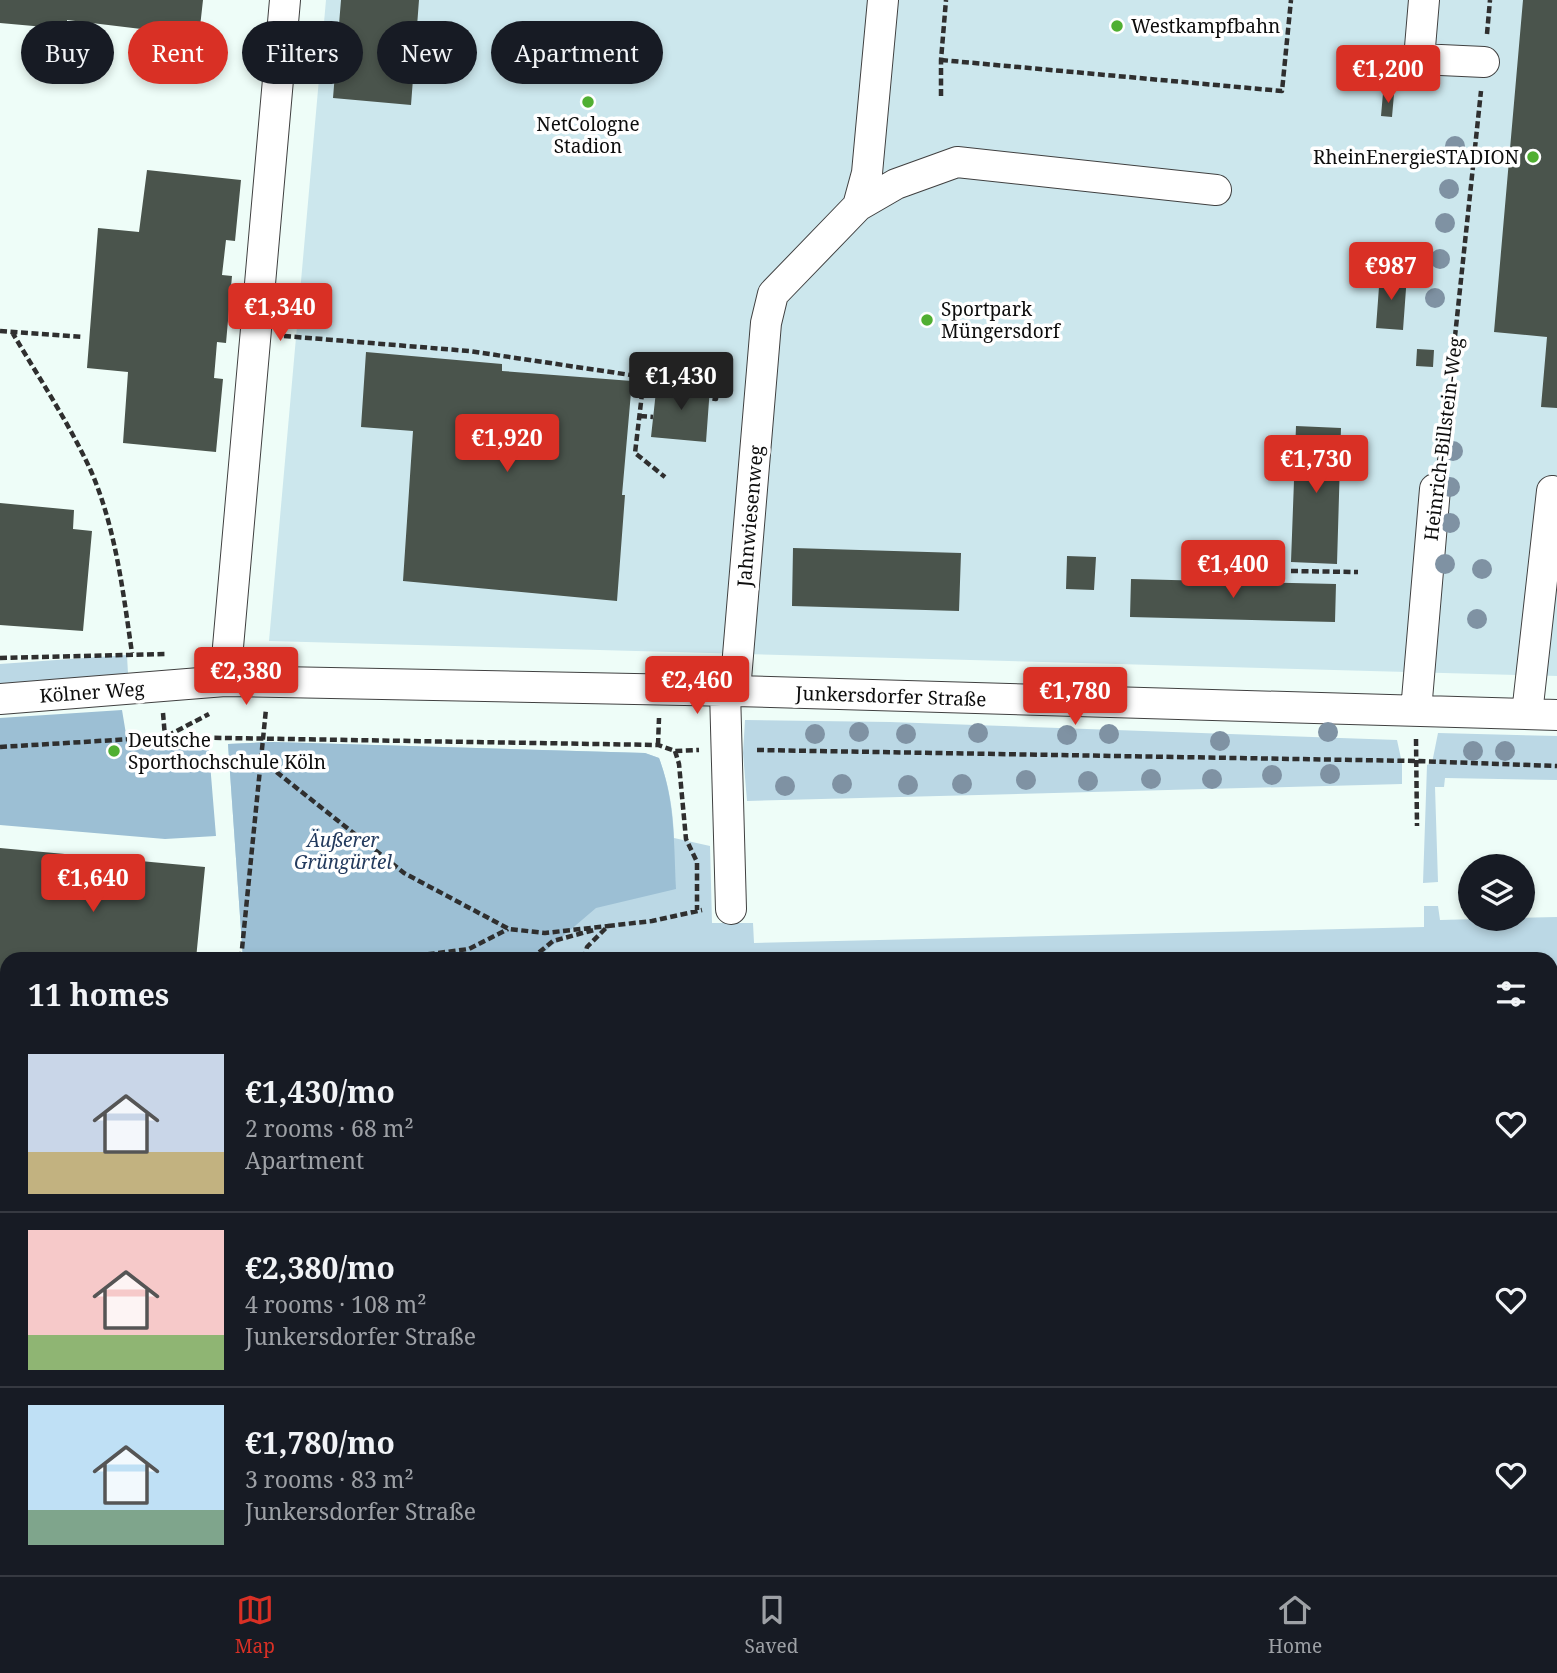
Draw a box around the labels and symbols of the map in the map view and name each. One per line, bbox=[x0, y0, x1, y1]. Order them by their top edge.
place label: Westkampfbahn bbox=[1131, 13, 1280, 39]
marker: Westkampfbahn bbox=[1109, 18, 1125, 34]
pin: €1,200 bbox=[1331, 46, 1445, 105]
marker: NetCologne Stadion bbox=[580, 94, 596, 110]
place label: NetCologne Stadion bbox=[536, 111, 640, 159]
place label: RheinEnergieSTADION bbox=[1313, 144, 1519, 170]
marker: RheinEnergieSTADION bbox=[1525, 149, 1541, 165]
pin: €987 bbox=[1350, 243, 1432, 302]
pin: €1,340 bbox=[223, 284, 337, 343]
place label: Sportpark Müngersdorf bbox=[941, 296, 1062, 344]
marker: Sportpark Müngersdorf bbox=[919, 312, 935, 328]
street label: Heinrich-Billstein-Weg bbox=[1418, 336, 1468, 542]
pin: €1,430 bbox=[624, 352, 738, 412]
pin: €1,920 bbox=[450, 414, 564, 474]
pin: €1,730 bbox=[1259, 435, 1373, 495]
street label: Jahnwiesenweg bbox=[731, 444, 769, 589]
pin: €1,400 bbox=[1176, 540, 1290, 600]
pin: €2,380 bbox=[189, 648, 303, 707]
pin: €2,460 bbox=[640, 656, 754, 716]
pin: €1,780 bbox=[1018, 668, 1132, 727]
street label: Kölner Weg bbox=[39, 675, 145, 709]
street label: Junkersdorfer Straße bbox=[794, 680, 987, 712]
place label: Deutsche Sporthochschule Köln bbox=[128, 727, 326, 775]
marker: Deutsche Sporthochschule Köln bbox=[106, 743, 122, 759]
park label: Äußerer Grüngürtel bbox=[294, 827, 392, 875]
pin: €1,640 bbox=[36, 855, 150, 914]

